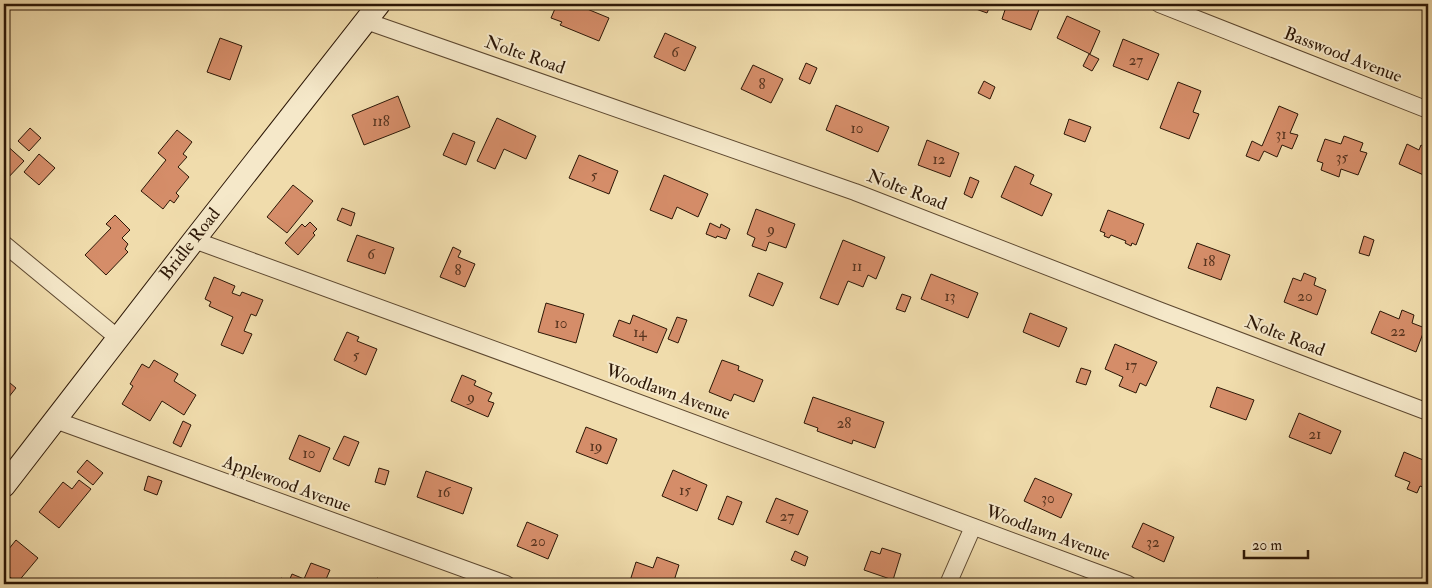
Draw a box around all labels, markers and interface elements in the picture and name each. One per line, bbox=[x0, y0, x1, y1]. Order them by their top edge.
street label: Basswood Avenue bbox=[1281, 22, 1406, 88]
street label: Nolte Road bbox=[482, 31, 568, 80]
house number: 6 bbox=[671, 43, 680, 62]
house number: 27 bbox=[1129, 51, 1143, 70]
house number: 8 bbox=[758, 75, 766, 94]
house number: 118 bbox=[372, 112, 390, 131]
house number: 10 bbox=[851, 119, 863, 138]
house number: 31 bbox=[1275, 125, 1287, 144]
house number: 35 bbox=[1336, 148, 1349, 167]
house number: 12 bbox=[933, 150, 946, 169]
street label: Nolte Road bbox=[864, 164, 950, 216]
house number: 5 bbox=[591, 166, 598, 185]
street label: Bridle Road bbox=[155, 203, 225, 285]
house number: 9 bbox=[766, 220, 775, 239]
house number: 6 bbox=[367, 245, 376, 264]
house number: 18 bbox=[1203, 252, 1215, 271]
house number: 11 bbox=[852, 257, 862, 276]
house number: 8 bbox=[454, 261, 462, 280]
house number: 13 bbox=[944, 287, 956, 306]
house number: 20 bbox=[1297, 287, 1313, 306]
street label: Nolte Road bbox=[1242, 310, 1328, 362]
house number: 10 bbox=[555, 314, 567, 333]
house number: 22 bbox=[1390, 322, 1406, 341]
house number: 14 bbox=[633, 323, 648, 342]
house number: 5 bbox=[353, 346, 360, 365]
house number: 17 bbox=[1125, 356, 1137, 375]
street label: Woodlawn Avenue bbox=[602, 358, 734, 425]
house number: 9 bbox=[466, 388, 475, 407]
house number: 28 bbox=[837, 414, 851, 433]
house number: 21 bbox=[1309, 425, 1321, 444]
house number: 19 bbox=[590, 437, 602, 456]
house number: 10 bbox=[303, 444, 315, 463]
street label: Applewood Avenue bbox=[219, 450, 355, 518]
house number: 15 bbox=[679, 481, 691, 500]
house number: 16 bbox=[438, 483, 452, 502]
house number: 30 bbox=[1041, 489, 1055, 508]
street label: Woodlawn Avenue bbox=[982, 499, 1114, 566]
house number: 27 bbox=[780, 507, 794, 526]
scale bar bbox=[1244, 528, 1308, 560]
house number: 20 bbox=[530, 532, 546, 551]
house number: 32 bbox=[1146, 533, 1160, 552]
text: 20 m bbox=[1252, 536, 1282, 555]

